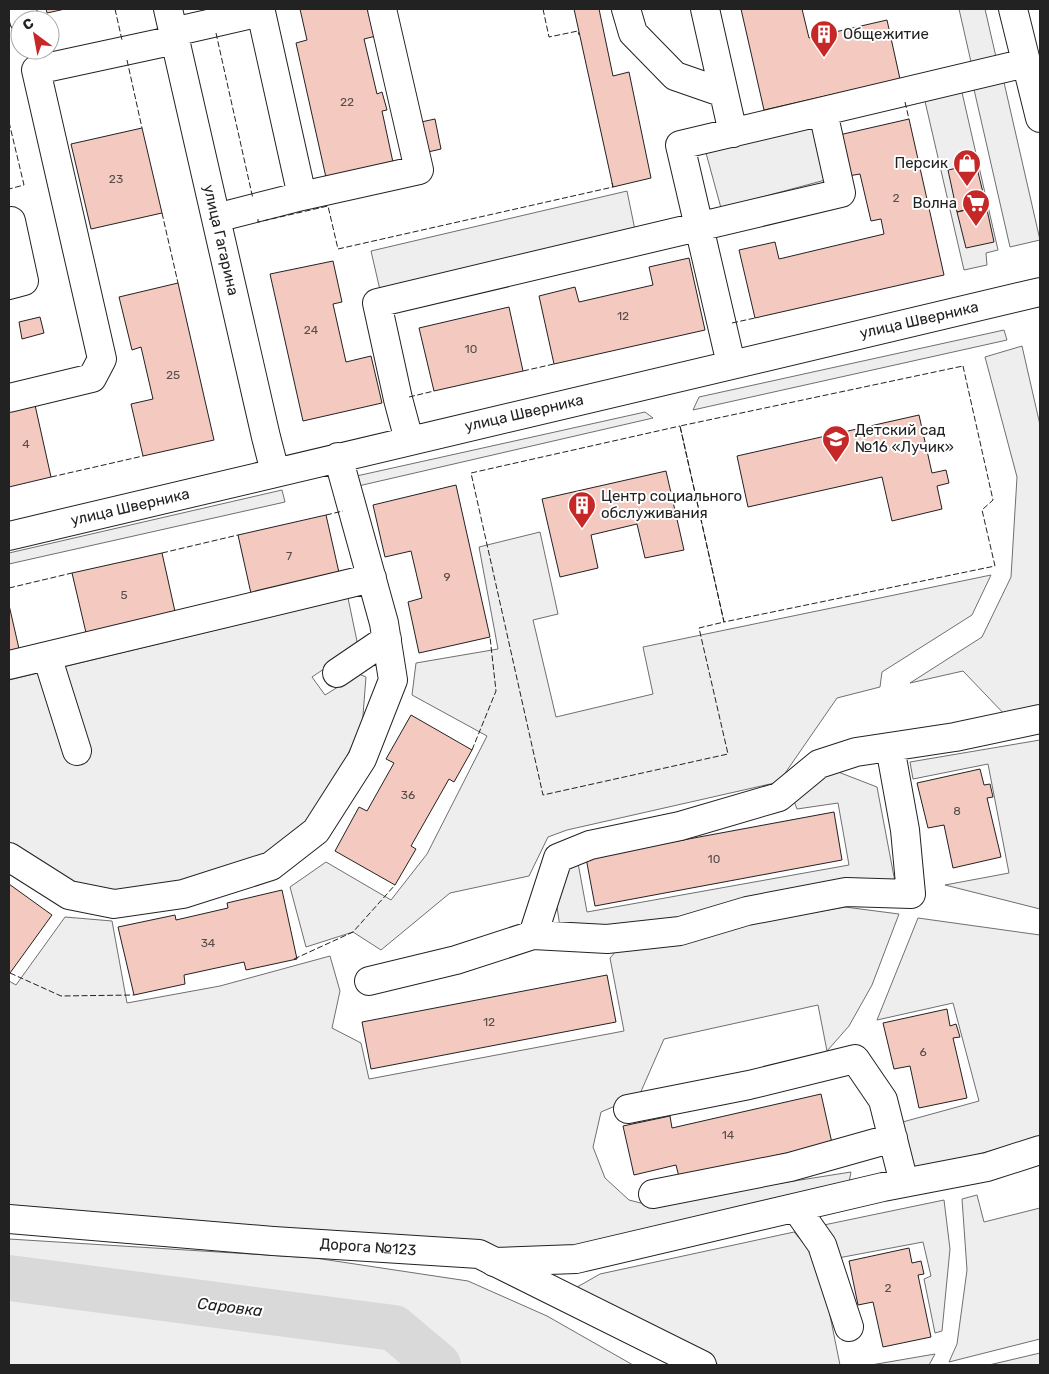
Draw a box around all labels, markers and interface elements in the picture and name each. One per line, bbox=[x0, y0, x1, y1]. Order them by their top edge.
north arrow bbox=[10, 10, 60, 60]
text: С bbox=[20, 14, 37, 34]
building icon: Общежитие bbox=[809, 19, 839, 58]
place label: Общежитие bbox=[843, 25, 929, 43]
house number: 22 bbox=[340, 95, 354, 109]
shop icon: Персик bbox=[952, 148, 982, 187]
place label: Персик bbox=[894, 154, 948, 172]
house number: 23 bbox=[109, 172, 123, 186]
street label: улица Гагарина bbox=[200, 183, 242, 297]
supermarket icon: Волна bbox=[961, 188, 991, 227]
house number: 2 bbox=[892, 191, 900, 205]
place label: Волна bbox=[912, 194, 957, 212]
street label: улица Шверника bbox=[858, 298, 980, 342]
house number: 12 bbox=[617, 309, 629, 323]
house number: 24 bbox=[304, 323, 319, 337]
house number: 10 bbox=[465, 342, 477, 356]
house number: 25 bbox=[166, 368, 180, 382]
street label: улица Шверника bbox=[463, 391, 585, 435]
place label: Детский сад №16 «Лучик» bbox=[855, 421, 954, 456]
school or university icon: Детский сад №16 «Лучик» bbox=[821, 424, 851, 463]
house number: 4 bbox=[22, 437, 30, 451]
street label: улица Шверника bbox=[69, 485, 191, 529]
place label: Центр социального обслуживания bbox=[601, 487, 742, 522]
building icon: Центр социального обслуживания bbox=[567, 490, 597, 529]
house number: 7 bbox=[286, 549, 292, 563]
house number: 9 bbox=[443, 570, 451, 584]
house number: 5 bbox=[120, 588, 128, 602]
house number: 36 bbox=[401, 788, 415, 802]
house number: 8 bbox=[953, 804, 961, 818]
house number: 10 bbox=[708, 852, 720, 866]
house number: 34 bbox=[201, 936, 216, 950]
house number: 12 bbox=[483, 1015, 495, 1029]
house number: 6 bbox=[919, 1045, 927, 1059]
house number: 14 bbox=[722, 1128, 735, 1142]
street label: Дорога №123 bbox=[319, 1235, 417, 1259]
house number: 2 bbox=[884, 1281, 892, 1295]
water label: Саровка bbox=[196, 1294, 264, 1320]

